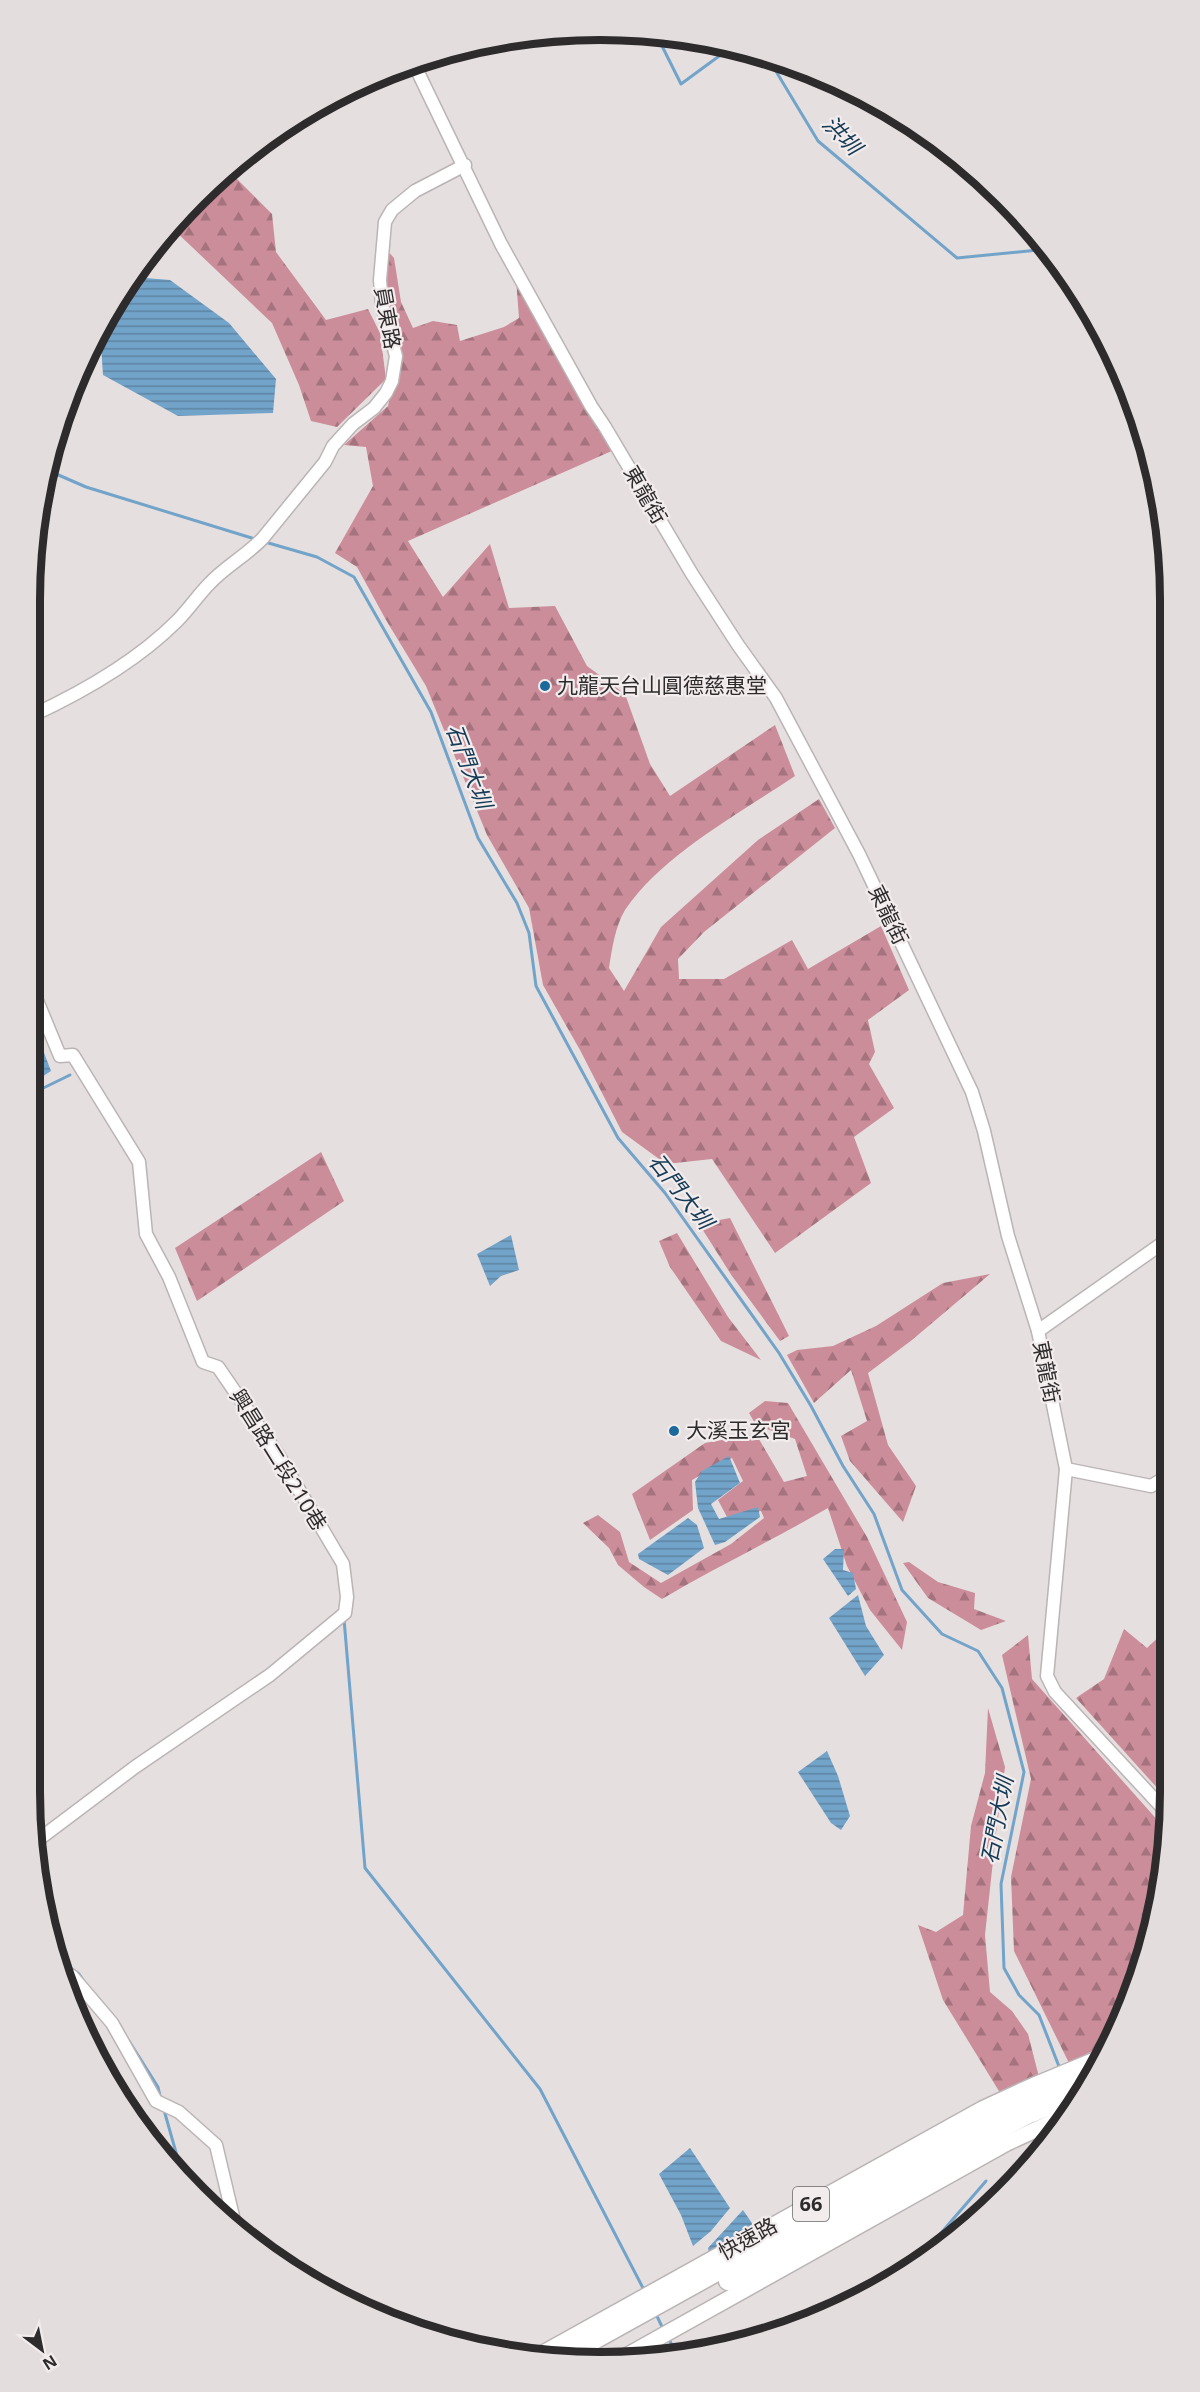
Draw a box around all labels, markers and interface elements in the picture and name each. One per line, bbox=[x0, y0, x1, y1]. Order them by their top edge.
water label: 洪圳 bbox=[817, 108, 871, 163]
street label: 員東路 bbox=[369, 284, 407, 351]
street label: 東龍街 bbox=[618, 460, 674, 529]
place label: 九龍天台山圓德慈惠堂 bbox=[557, 671, 767, 699]
marker: 九龍天台山圓德慈惠堂 bbox=[538, 679, 552, 693]
water label: 石門大圳 bbox=[440, 719, 501, 815]
street label: 東龍街 bbox=[863, 880, 915, 949]
water label: 石門大圳 bbox=[643, 1146, 723, 1237]
street label: 東龍街 bbox=[1027, 1338, 1067, 1405]
street label: 興昌路二段210巷 bbox=[224, 1383, 334, 1536]
place label: 大溪玉玄宮 bbox=[686, 1416, 791, 1444]
marker: 大溪玉玄宮 bbox=[667, 1424, 681, 1438]
water label: 石門大圳 bbox=[973, 1771, 1020, 1866]
road number: 66 bbox=[793, 2187, 829, 2221]
street label: 快速路 bbox=[713, 2211, 782, 2266]
north arrow bbox=[12, 2320, 72, 2380]
text: N bbox=[39, 2350, 61, 2375]

